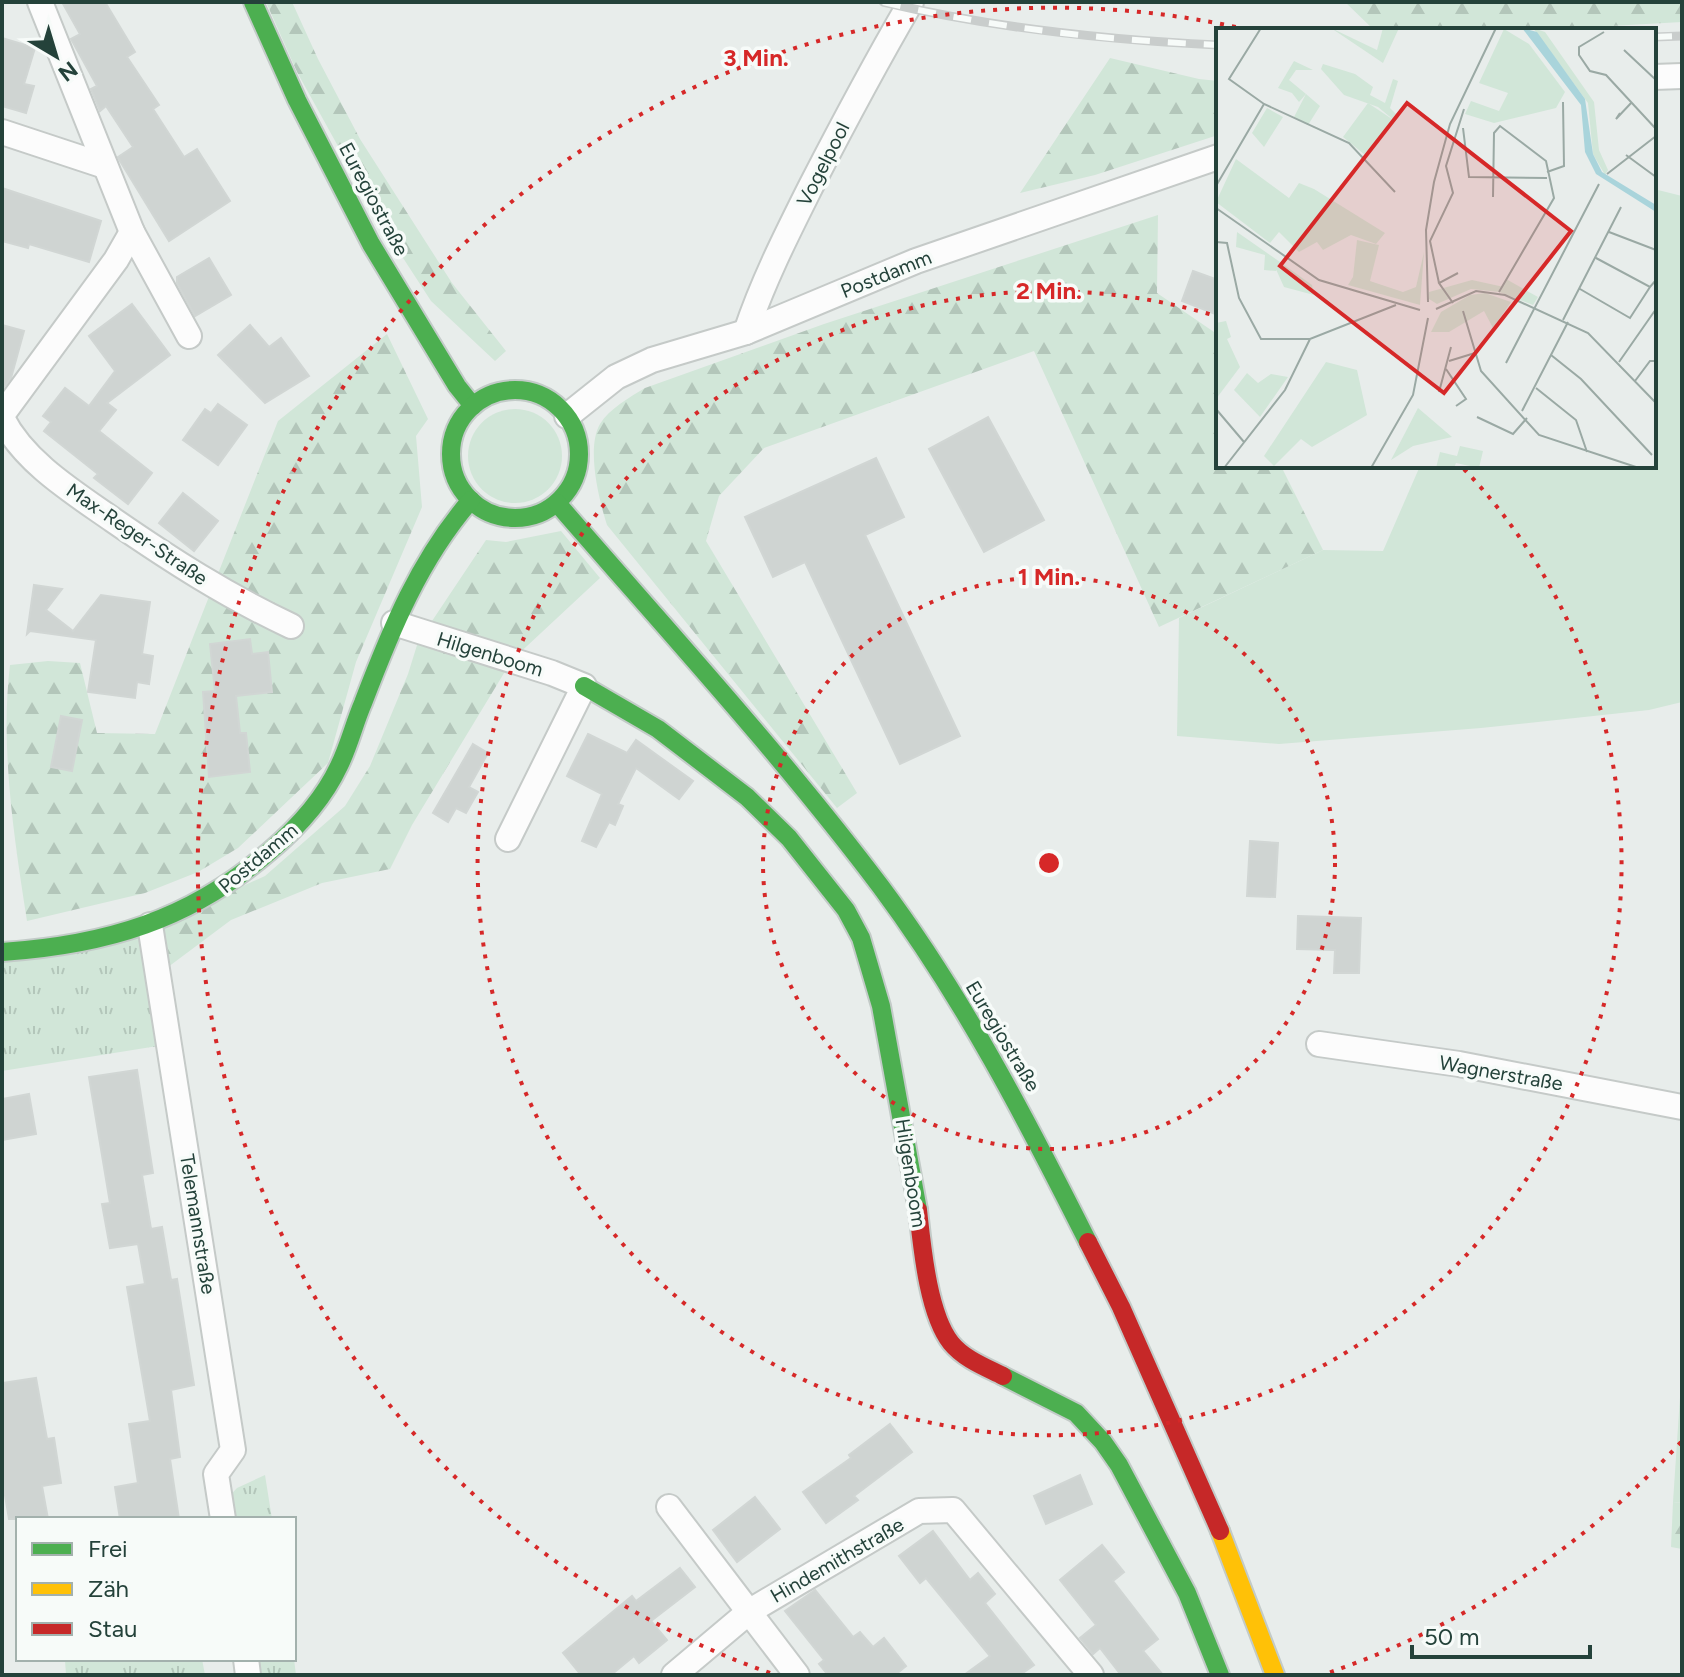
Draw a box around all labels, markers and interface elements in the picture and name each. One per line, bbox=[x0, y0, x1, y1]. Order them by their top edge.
north arrow bbox=[16, 16, 96, 96]
inset map bbox=[1216, 28, 1656, 468]
text: 3 Min. bbox=[723, 43, 789, 72]
text: N bbox=[53, 55, 83, 87]
street label: Vogelpool bbox=[792, 118, 854, 210]
street label: Euregiostraße bbox=[334, 138, 414, 260]
street label: Postdamm bbox=[837, 245, 935, 303]
text: 2 Min. bbox=[1016, 276, 1082, 305]
street label: Max-Reger-Straße bbox=[62, 478, 212, 590]
text: 1 Min. bbox=[1018, 562, 1080, 591]
street label: Hilgenboom bbox=[434, 626, 546, 682]
street label: Postdamm bbox=[214, 818, 302, 898]
centre of rings bbox=[1035, 849, 1063, 877]
street label: Euregiostraße bbox=[961, 976, 1045, 1096]
street label: Wagnerstraße bbox=[1437, 1050, 1565, 1096]
street label: Hilgenboom bbox=[891, 1117, 931, 1229]
street label: Telemannstraße bbox=[175, 1152, 221, 1296]
street label: Hindemithstraße bbox=[766, 1512, 908, 1608]
legend bbox=[16, 1517, 296, 1661]
text: Frei bbox=[88, 1534, 128, 1563]
text: Zäh bbox=[88, 1574, 129, 1603]
scale bar bbox=[1412, 1609, 1590, 1659]
text: Stau bbox=[88, 1614, 137, 1643]
text: 50 m bbox=[1424, 1622, 1480, 1651]

